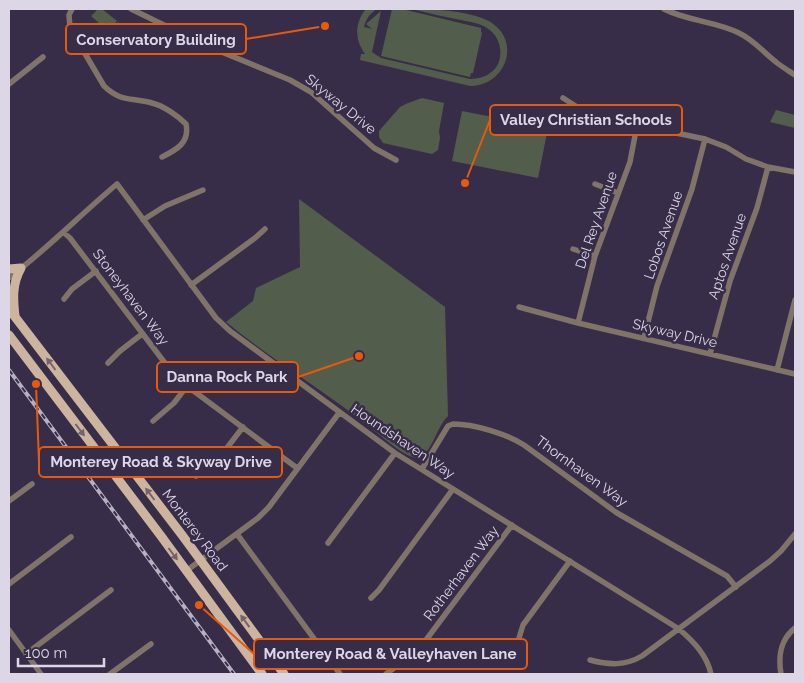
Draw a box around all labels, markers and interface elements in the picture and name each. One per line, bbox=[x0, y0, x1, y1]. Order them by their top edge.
callout: Conservatory Building bbox=[66, 24, 246, 54]
text: Conservatory Building bbox=[76, 31, 236, 49]
street label: Skyway Drive bbox=[302, 71, 380, 137]
callout: Valley Christian Schools bbox=[490, 105, 682, 135]
text: Valley Christian Schools bbox=[500, 111, 672, 129]
street label: Del Rey Avenue bbox=[572, 169, 620, 271]
street label: Lobos Avenue bbox=[640, 189, 686, 281]
street label: Aptos Avenue bbox=[705, 211, 749, 301]
street label: Stoneyhaven Way bbox=[90, 246, 173, 349]
street label: Skyway Drive bbox=[631, 315, 719, 351]
one-way arrow bbox=[46, 358, 57, 371]
callout: Danna Rock Park bbox=[157, 362, 298, 392]
text: Danna Rock Park bbox=[167, 368, 288, 386]
street label: Houndshaven Way bbox=[348, 400, 458, 482]
one-way arrow bbox=[75, 423, 85, 437]
street label: Thornhaven Way bbox=[533, 432, 631, 510]
callout: Monterey Road & Skyway Drive bbox=[39, 447, 282, 477]
text: Monterey Road & Skyway Drive bbox=[50, 453, 272, 471]
street label: Monterey Road bbox=[159, 486, 231, 574]
one-way arrow bbox=[145, 487, 155, 501]
street label: Rotherhaven Way bbox=[420, 522, 502, 623]
one-way arrow bbox=[168, 547, 179, 560]
one-way arrow bbox=[239, 615, 250, 628]
scale bar bbox=[18, 636, 104, 668]
callout: Monterey Road & Valleyhaven Lane bbox=[254, 639, 527, 669]
text: 100 m bbox=[25, 644, 67, 662]
text: Monterey Road & Valleyhaven Lane bbox=[264, 645, 516, 663]

